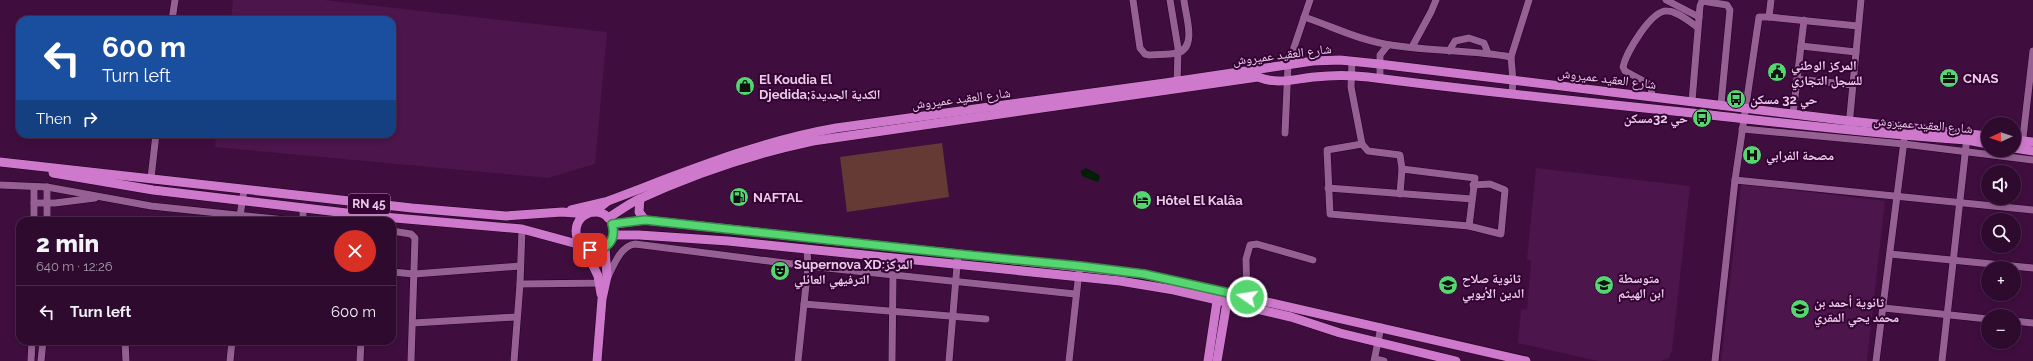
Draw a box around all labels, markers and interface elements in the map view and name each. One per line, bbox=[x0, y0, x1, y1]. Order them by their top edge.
text: 600 m bbox=[102, 31, 186, 64]
icon: left bbox=[36, 32, 88, 84]
street label: شارع العقيد عميروش bbox=[1232, 41, 1333, 70]
place label: المركز الوطني للسجل التجاري bbox=[1791, 58, 1863, 91]
public building icon: المركز الوطني للسجل التجاري bbox=[1766, 61, 1788, 83]
text: Turn left bbox=[102, 65, 171, 86]
street label: شارع العقيد عميروش bbox=[1556, 65, 1657, 94]
office icon: CNAS bbox=[1938, 67, 1960, 89]
place label: CNAS bbox=[1963, 71, 1998, 86]
place label: El Koudia El Djedida;الكدية الجديدة bbox=[759, 72, 881, 102]
shop icon: El Koudia El Djedida;الكدية الجديدة bbox=[734, 75, 756, 97]
street label: شارع العقيد عميروش bbox=[911, 85, 1012, 114]
bus stop icon: حي 32 مسكن bbox=[1725, 88, 1747, 110]
place label: حي 32 مسكن bbox=[1750, 92, 1817, 110]
bus stop icon: حي 32مسكن bbox=[1691, 107, 1713, 129]
icon: right bbox=[79, 108, 101, 130]
text: Then bbox=[36, 110, 71, 128]
place label: حي 32مسكن bbox=[1624, 111, 1688, 129]
street label: شارع العقيد عميروش bbox=[1873, 113, 1973, 138]
north arrow bbox=[1981, 117, 2021, 157]
map controls bbox=[1981, 117, 2021, 349]
hospital icon: مصحة الفرابي bbox=[1741, 144, 1763, 166]
place label: مصحة الفرابي bbox=[1766, 148, 1834, 166]
button: sound bbox=[1981, 165, 2021, 205]
fuel station icon: NAFTAL bbox=[728, 186, 750, 208]
hotel icon: Hôtel El Kalâa bbox=[1131, 189, 1153, 211]
place label: NAFTAL bbox=[753, 190, 803, 205]
place label: Hôtel El Kalâa bbox=[1156, 193, 1243, 208]
road number: RN 45 bbox=[348, 194, 390, 214]
button: search bbox=[1981, 213, 2021, 253]
text: 2 min bbox=[36, 229, 99, 258]
button: close bbox=[334, 230, 376, 272]
pin bbox=[573, 233, 607, 267]
icon: arrive bbox=[579, 239, 601, 261]
place label: Supernova XD;المركز الترفيهي العائلي bbox=[794, 257, 913, 290]
text: 640 m · 12:26 bbox=[36, 259, 113, 274]
theatre icon: Supernova XD;المركز الترفيهي العائلي bbox=[769, 260, 791, 282]
button: + bbox=[1981, 261, 2021, 301]
place label: ثانوية صلاح الدين الأيوبي bbox=[1462, 271, 1524, 304]
place label: متوسطة ابن الهيثم bbox=[1618, 271, 1664, 303]
school or university icon: ثانوية صلاح الدين الأيوبي bbox=[1437, 274, 1459, 296]
school or university icon: متوسطة ابن الهيثم bbox=[1593, 274, 1615, 296]
position arrow bbox=[1226, 276, 1268, 318]
place label: ثانوية أحمد بن محمد يحي المقري bbox=[1814, 295, 1899, 328]
school or university icon: ثانوية أحمد بن محمد يحي المقري bbox=[1789, 298, 1811, 320]
icon: left bbox=[36, 301, 58, 323]
text: Turn left bbox=[70, 303, 131, 321]
text: 600 m bbox=[331, 303, 376, 321]
button: − bbox=[1981, 309, 2021, 349]

